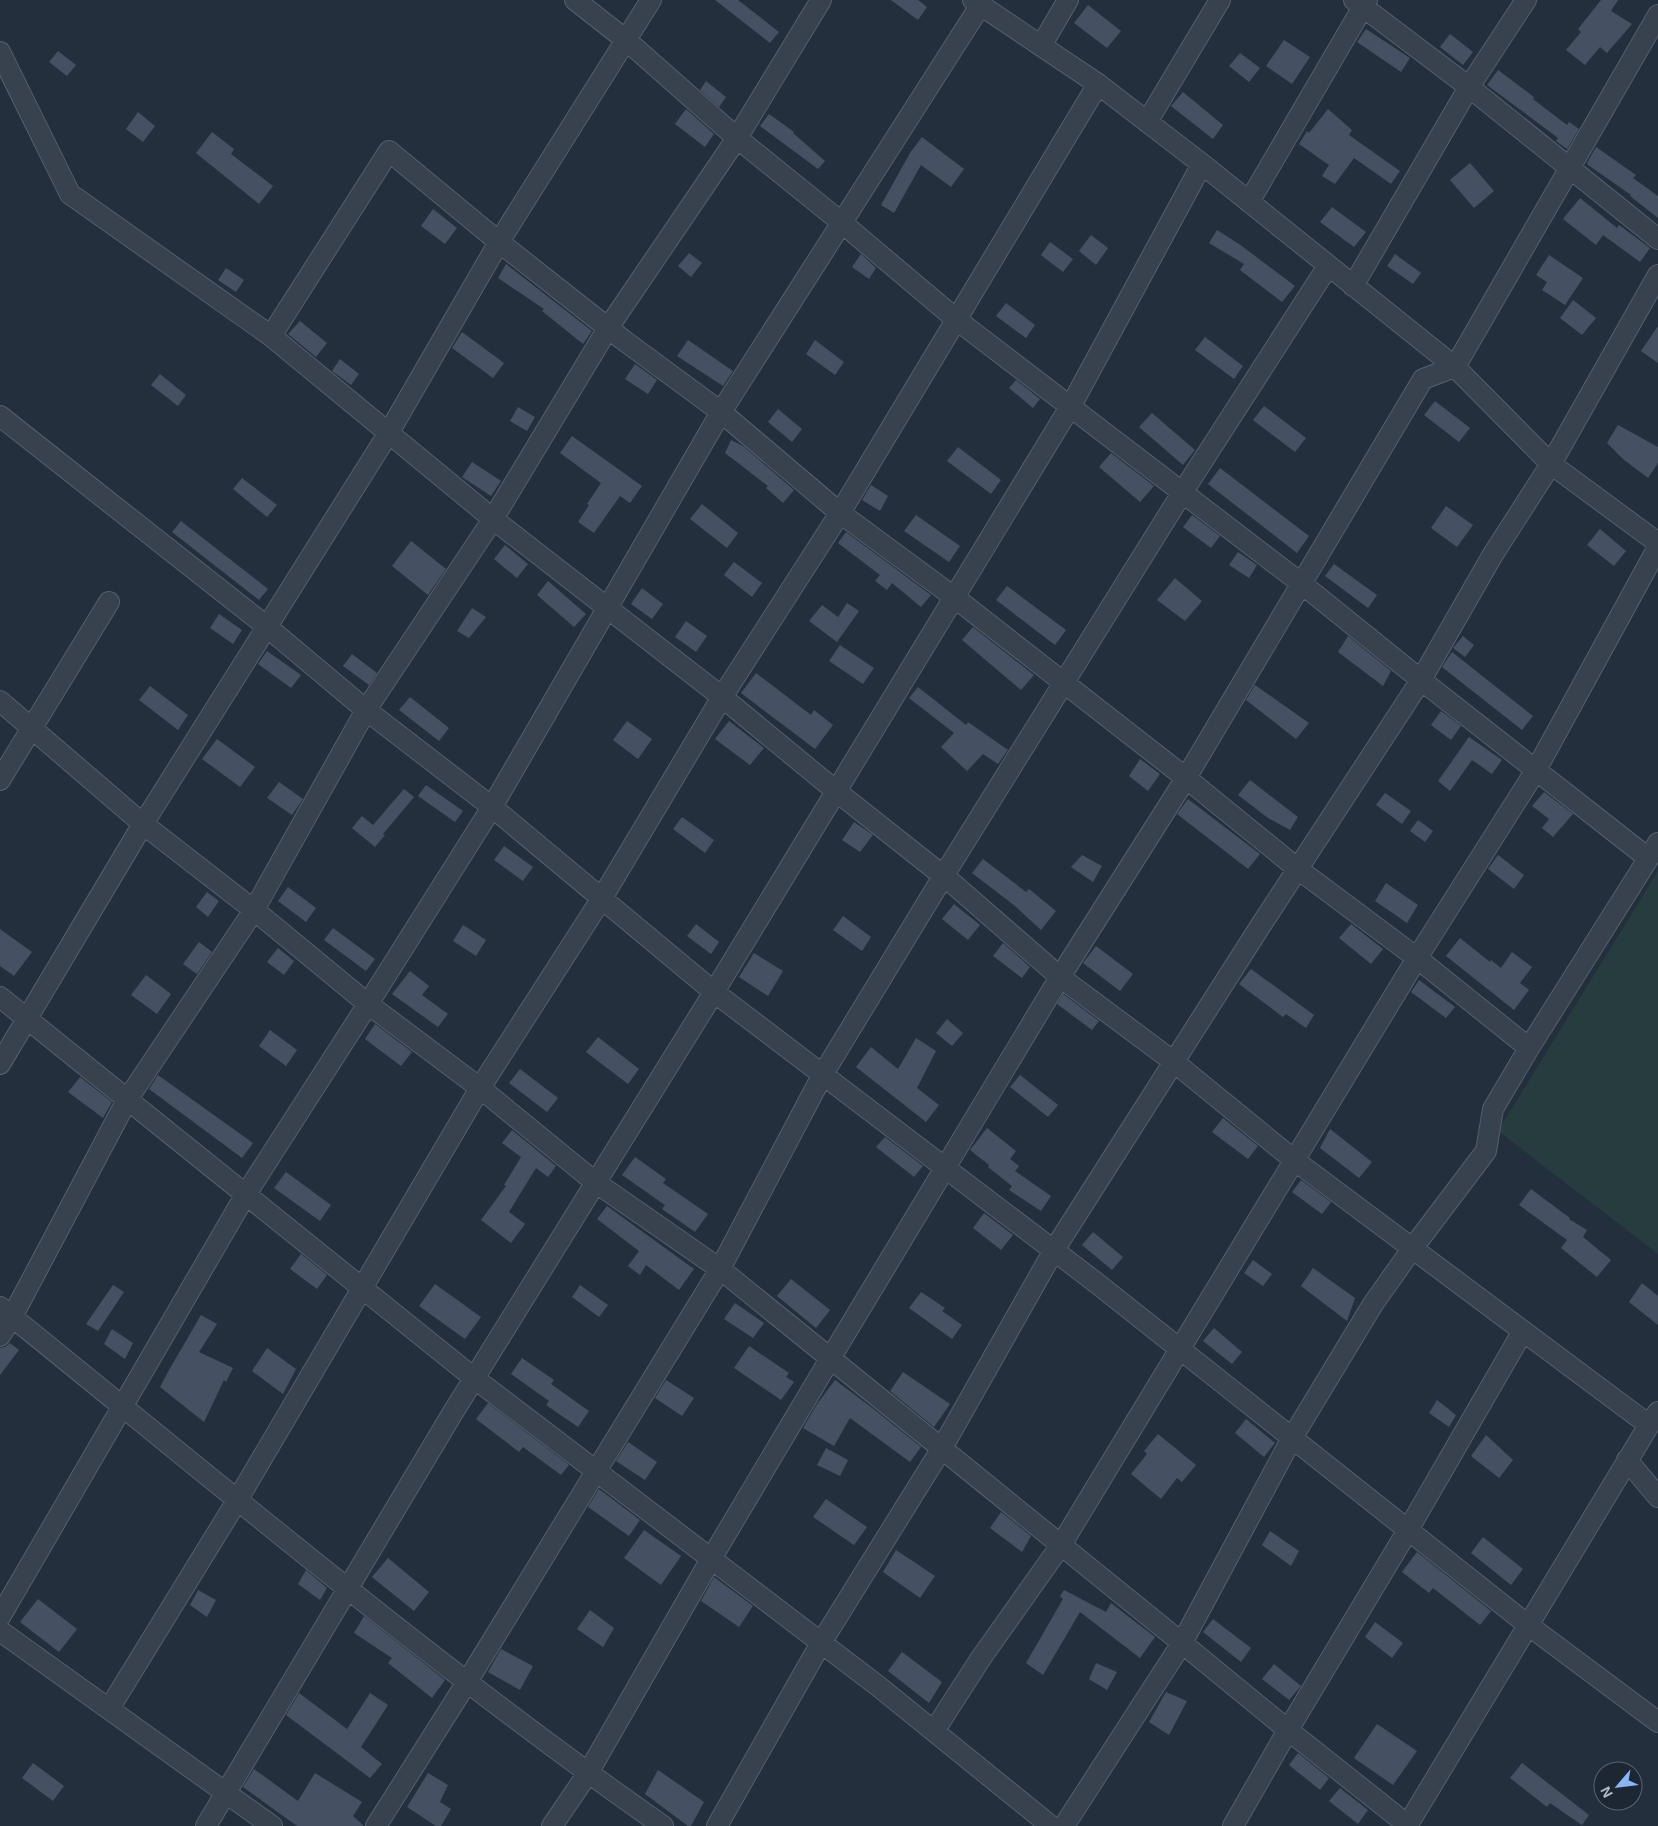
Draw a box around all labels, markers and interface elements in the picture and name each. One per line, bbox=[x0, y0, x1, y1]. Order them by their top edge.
north arrow bbox=[1593, 1761, 1643, 1811]
text: N bbox=[1597, 1784, 1616, 1800]

